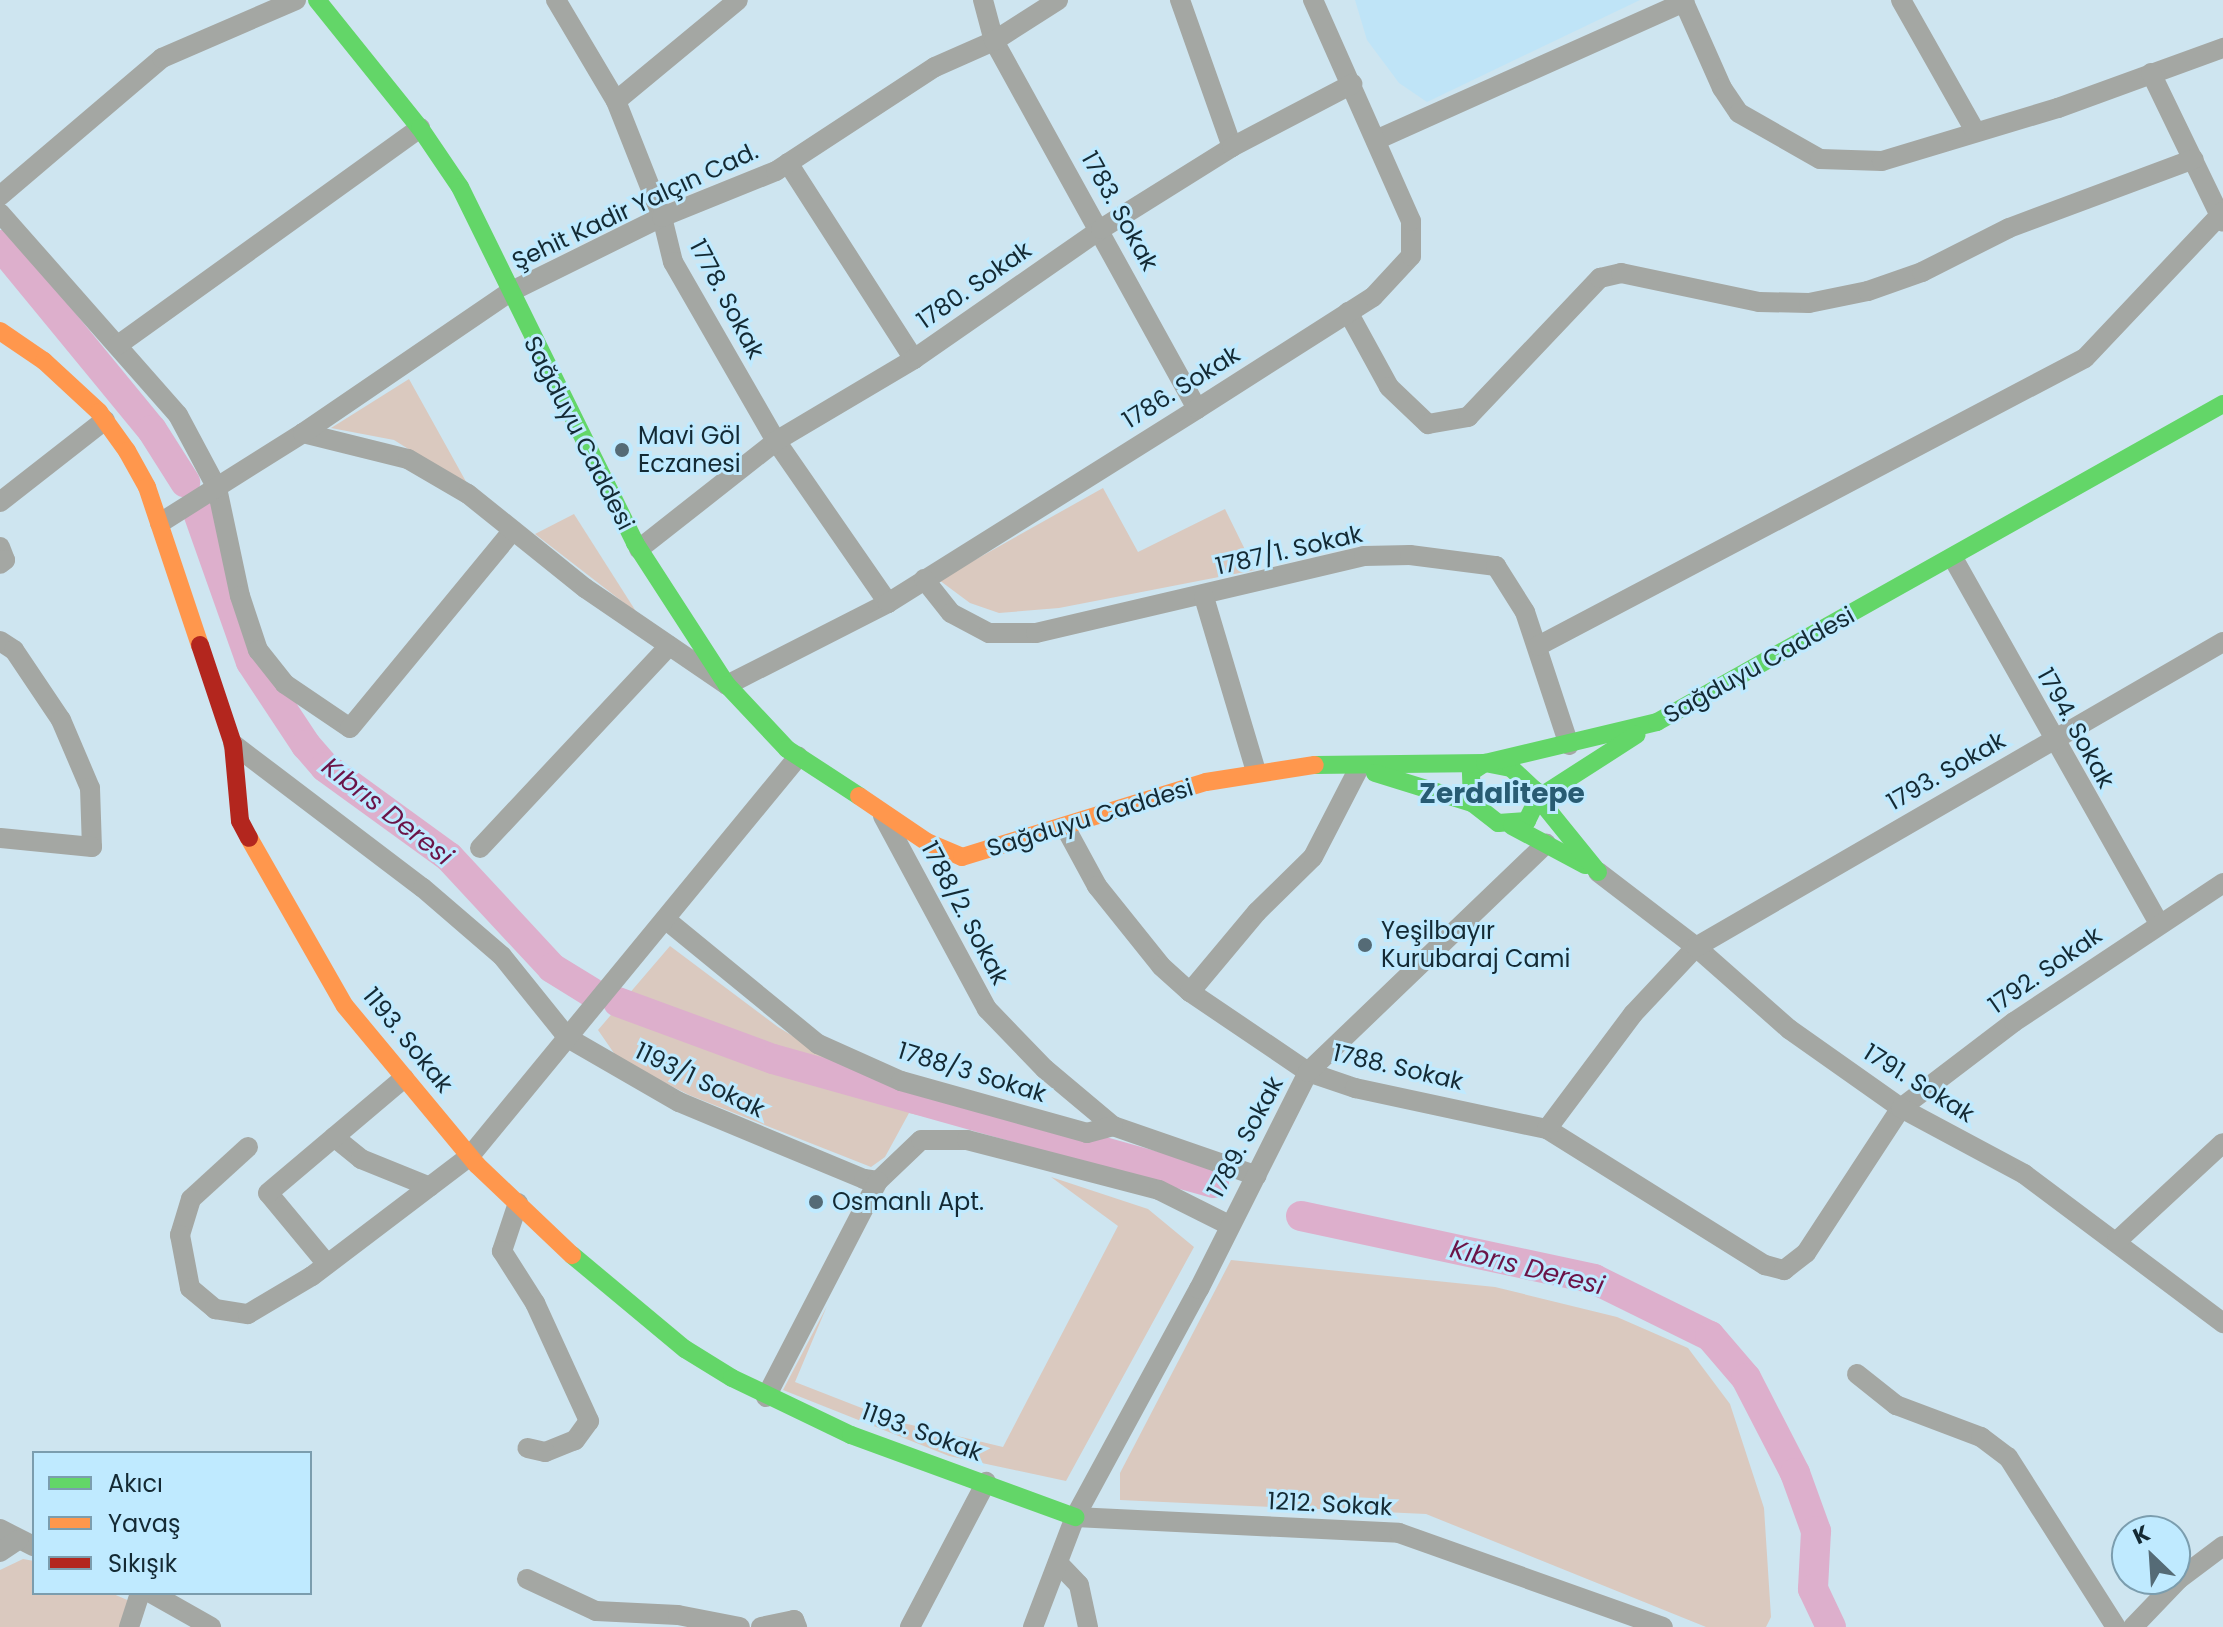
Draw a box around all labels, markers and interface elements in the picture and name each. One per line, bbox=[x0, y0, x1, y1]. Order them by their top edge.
street label: Şehit Kadir Yalçın Cad. bbox=[508, 136, 762, 276]
street label: 1783. Sokak bbox=[1075, 146, 1165, 276]
street label: 1778. Sokak bbox=[684, 234, 770, 364]
street label: 1780. Sokak bbox=[911, 235, 1037, 335]
street label: Sağduyu Caddesi bbox=[518, 331, 640, 535]
street label: 1786. Sokak bbox=[1117, 340, 1245, 434]
place label: Mavi Göl Eczanesi bbox=[638, 422, 741, 478]
marker: Mavi Göl Eczanesi bbox=[613, 441, 631, 459]
street label: 1787/1. Sokak bbox=[1213, 519, 1365, 581]
street label: Sağduyu Caddesi bbox=[1658, 601, 1860, 729]
street label: 1794. Sokak bbox=[2031, 663, 2121, 793]
street label: 1793. Sokak bbox=[1882, 726, 2010, 816]
water label: Kıbrıs Deresi bbox=[315, 751, 459, 873]
street label: Sağduyu Caddesi bbox=[984, 773, 1196, 863]
district label: Zerdalitepe bbox=[1419, 777, 1585, 811]
street label: 1788/2. Sokak bbox=[915, 836, 1015, 990]
place label: Yeşilbayır Kurubaraj Cami bbox=[1381, 917, 1570, 973]
street label: 1792. Sokak bbox=[1983, 920, 2107, 1020]
marker: Yeşilbayır Kurubaraj Cami bbox=[1356, 936, 1374, 954]
street label: 1193. Sokak bbox=[357, 982, 459, 1098]
street label: 1193/1 Sokak bbox=[631, 1036, 769, 1124]
street label: 1788/3 Sokak bbox=[894, 1036, 1050, 1108]
street label: 1788. Sokak bbox=[1330, 1038, 1466, 1096]
street label: 1791. Sokak bbox=[1858, 1038, 1980, 1128]
street label: 1789. Sokak bbox=[1201, 1072, 1289, 1202]
place label: Osmanlı Apt. bbox=[832, 1188, 984, 1216]
marker: Osmanlı Apt. bbox=[807, 1193, 825, 1211]
water label: Kıbrıs Deresi bbox=[1447, 1234, 1607, 1302]
street label: 1193. Sokak bbox=[858, 1397, 986, 1467]
legend bbox=[32, 1451, 312, 1595]
text: Akıcı bbox=[108, 1467, 163, 1500]
street label: 1212. Sokak bbox=[1267, 1486, 1393, 1522]
text: Yavaş bbox=[108, 1507, 180, 1540]
north arrow bbox=[2111, 1515, 2191, 1595]
text: K bbox=[2128, 1517, 2155, 1552]
text: Sıkışık bbox=[108, 1547, 177, 1580]

